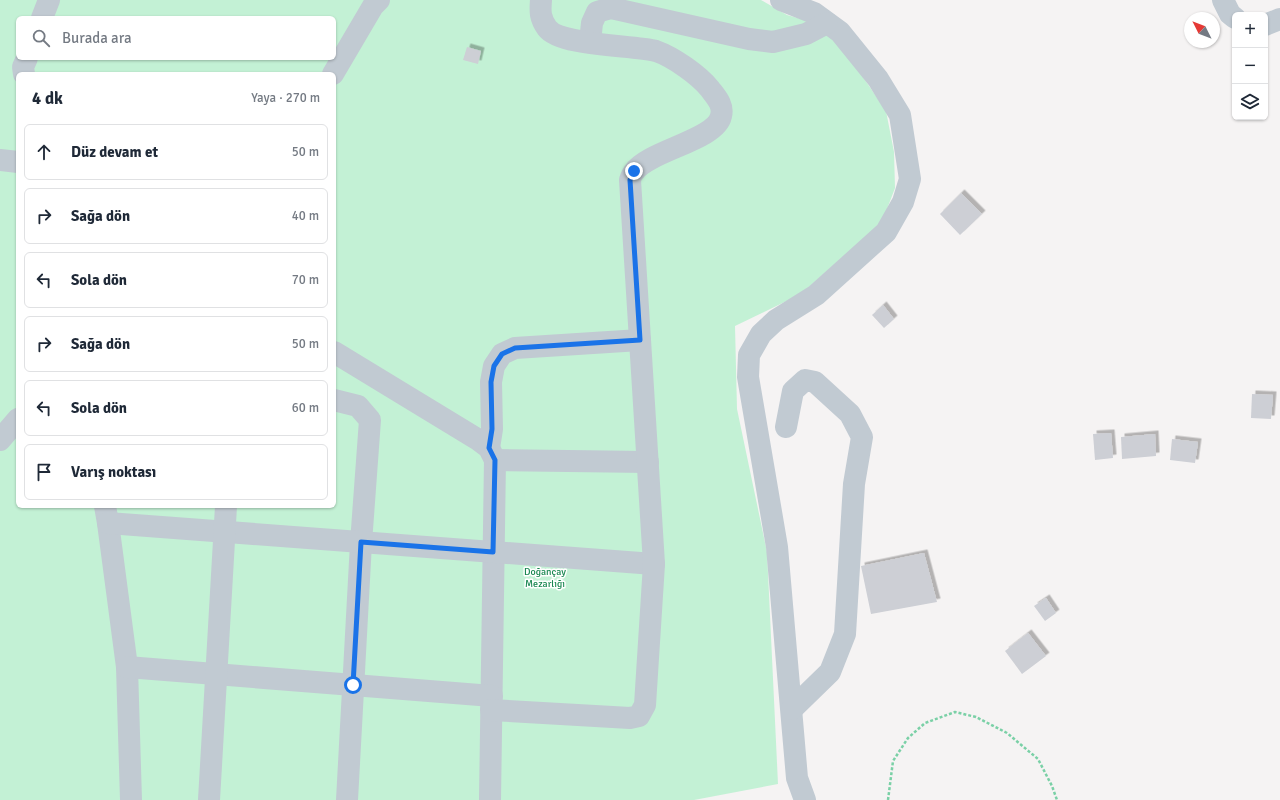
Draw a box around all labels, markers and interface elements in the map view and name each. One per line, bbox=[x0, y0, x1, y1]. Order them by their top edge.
north arrow bbox=[1184, 12, 1220, 48]
map controls bbox=[1232, 12, 1268, 120]
button: + bbox=[1232, 12, 1268, 48]
search box bbox=[16, 16, 336, 60]
icon: search bbox=[30, 27, 52, 49]
text: Burada ara bbox=[62, 29, 132, 47]
button: − bbox=[1232, 48, 1268, 84]
button: layers bbox=[1232, 84, 1268, 120]
text: 4 dk bbox=[32, 88, 63, 109]
text: Yaya · 270 m bbox=[251, 90, 320, 106]
icon: ahead bbox=[33, 141, 55, 163]
text: Düz devam et bbox=[71, 143, 158, 161]
text: 50 m bbox=[292, 144, 319, 160]
route end bbox=[625, 162, 643, 180]
icon: right bbox=[33, 205, 55, 227]
text: Sağa dön bbox=[71, 207, 130, 225]
text: 40 m bbox=[292, 208, 319, 224]
icon: left bbox=[33, 269, 55, 291]
text: Sola dön bbox=[71, 271, 127, 289]
text: 70 m bbox=[292, 272, 319, 288]
icon: right bbox=[33, 333, 55, 355]
text: Sağa dön bbox=[71, 335, 130, 353]
text: 50 m bbox=[292, 336, 319, 352]
icon: left bbox=[33, 397, 55, 419]
text: Sola dön bbox=[71, 399, 127, 417]
text: 60 m bbox=[292, 400, 319, 416]
icon: arrive bbox=[33, 461, 55, 483]
text: Varış noktası bbox=[71, 463, 156, 481]
park label: Doğançay Mezarlığı bbox=[524, 566, 566, 590]
route start bbox=[344, 676, 362, 694]

